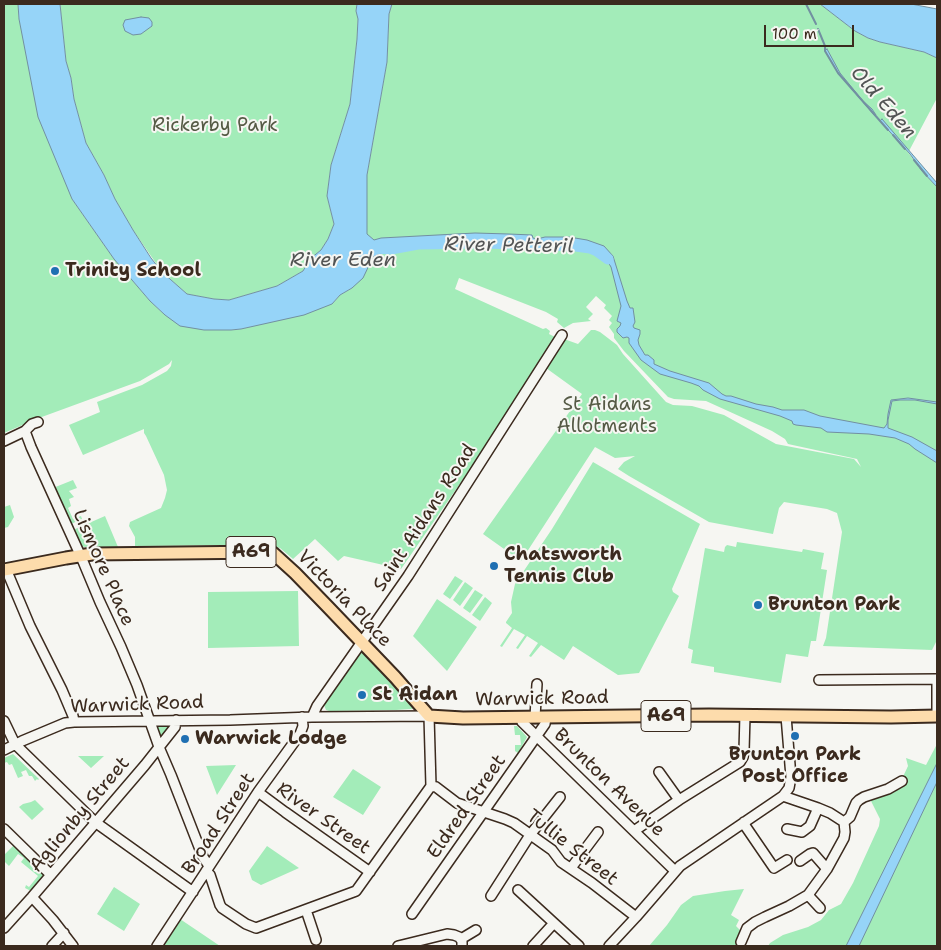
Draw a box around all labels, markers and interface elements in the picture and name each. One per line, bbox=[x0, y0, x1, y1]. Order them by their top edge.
scale bar bbox=[766, 15, 856, 47]
text: 100 m bbox=[772, 24, 817, 44]
water label: Old Eden bbox=[845, 62, 921, 144]
park label: Rickerby Park bbox=[152, 115, 278, 137]
water label: River Petteril bbox=[444, 233, 574, 259]
water label: River Eden bbox=[290, 249, 396, 273]
place label: Trinity School bbox=[65, 260, 201, 282]
marker: Trinity School bbox=[49, 265, 61, 277]
park label: St Aidans Allotments bbox=[557, 394, 657, 438]
street label: Saint Aidans Road bbox=[369, 440, 481, 596]
street label: Lismore Place bbox=[67, 506, 139, 630]
road number: A69 bbox=[226, 536, 276, 568]
place label: Chatsworth Tennis Club bbox=[504, 544, 622, 588]
street label: Victoria Place bbox=[292, 546, 396, 652]
marker: Chatsworth Tennis Club bbox=[488, 560, 500, 572]
place label: Brunton Park bbox=[768, 594, 900, 616]
marker: Brunton Park bbox=[752, 599, 764, 611]
place label: St Aidan bbox=[372, 684, 458, 706]
street label: Warwick Road bbox=[475, 686, 609, 712]
marker: St Aidan bbox=[356, 689, 368, 701]
street label: Warwick Road bbox=[70, 691, 204, 719]
road number: A69 bbox=[641, 700, 691, 731]
street label: Brunton Avenue bbox=[549, 724, 669, 842]
place label: Warwick Lodge bbox=[195, 728, 347, 750]
marker: Brunton Park Post Office bbox=[789, 730, 801, 742]
marker: Warwick Lodge bbox=[179, 733, 191, 745]
place label: Brunton Park Post Office bbox=[729, 744, 861, 788]
street label: Eldred Street bbox=[423, 751, 511, 863]
street label: Aglionby Street bbox=[25, 753, 135, 877]
street label: Broad Street bbox=[178, 769, 260, 879]
street label: River Street bbox=[271, 778, 375, 860]
street label: Tullie Street bbox=[522, 805, 622, 891]

